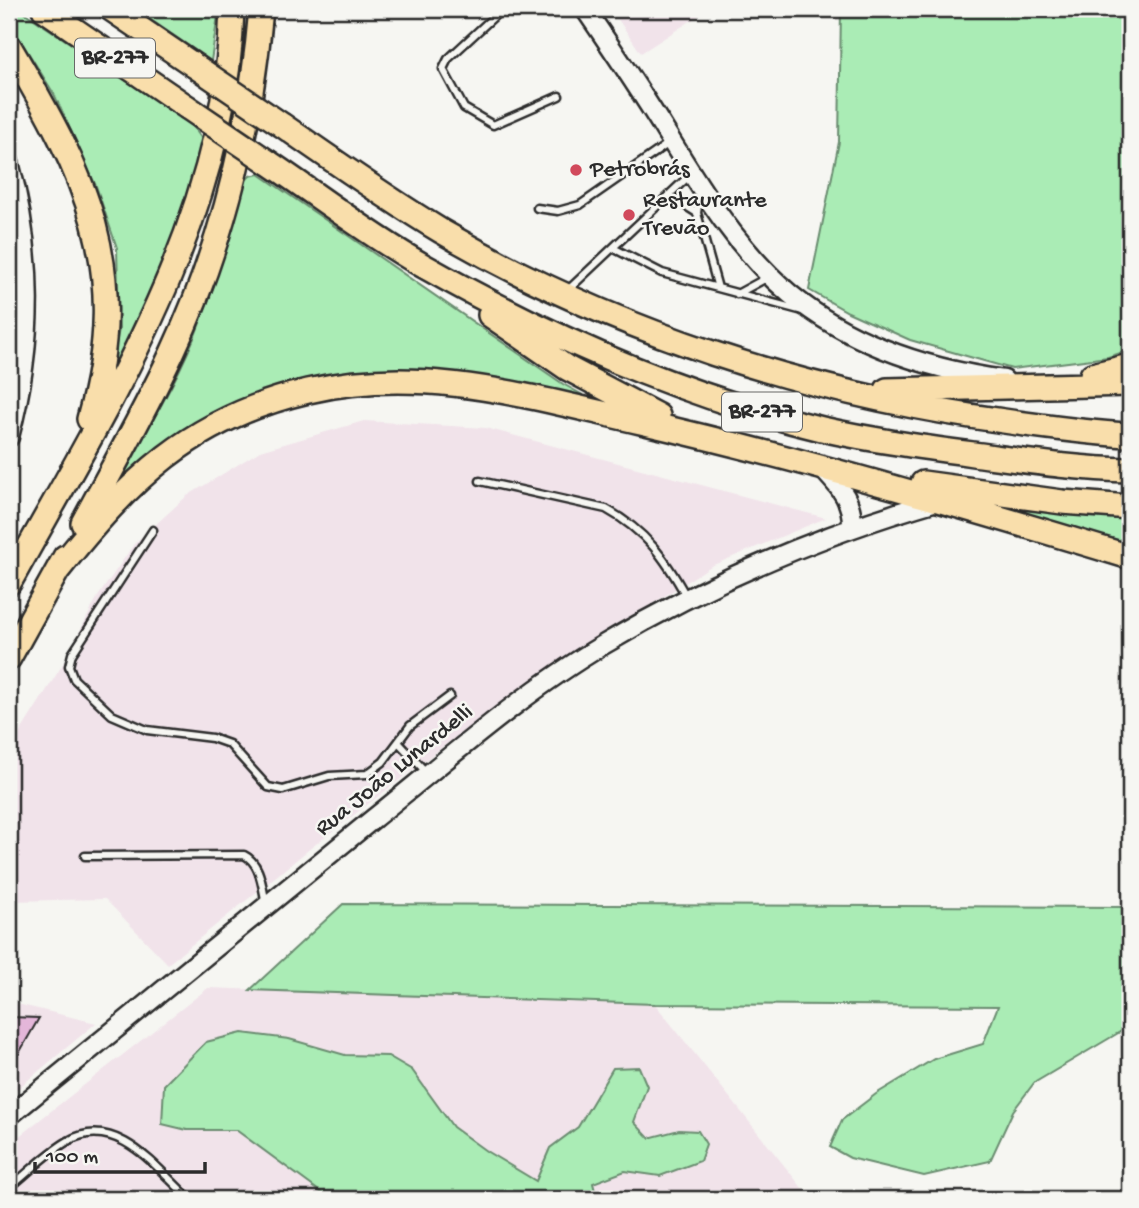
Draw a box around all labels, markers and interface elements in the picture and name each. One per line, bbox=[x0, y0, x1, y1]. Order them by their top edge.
road number: BR-277 bbox=[75, 39, 155, 78]
place label: Petrobrás bbox=[589, 156, 691, 185]
marker: Petrobrás bbox=[568, 162, 584, 178]
place label: Restaurante Trevão bbox=[641, 187, 767, 244]
marker: Restaurante Trevão bbox=[621, 207, 637, 223]
road number: BR-277 bbox=[722, 392, 802, 432]
street label: Rua João Lunardelli bbox=[310, 698, 480, 844]
scale bar bbox=[35, 1131, 205, 1175]
text: 100 m bbox=[45, 1146, 98, 1171]

